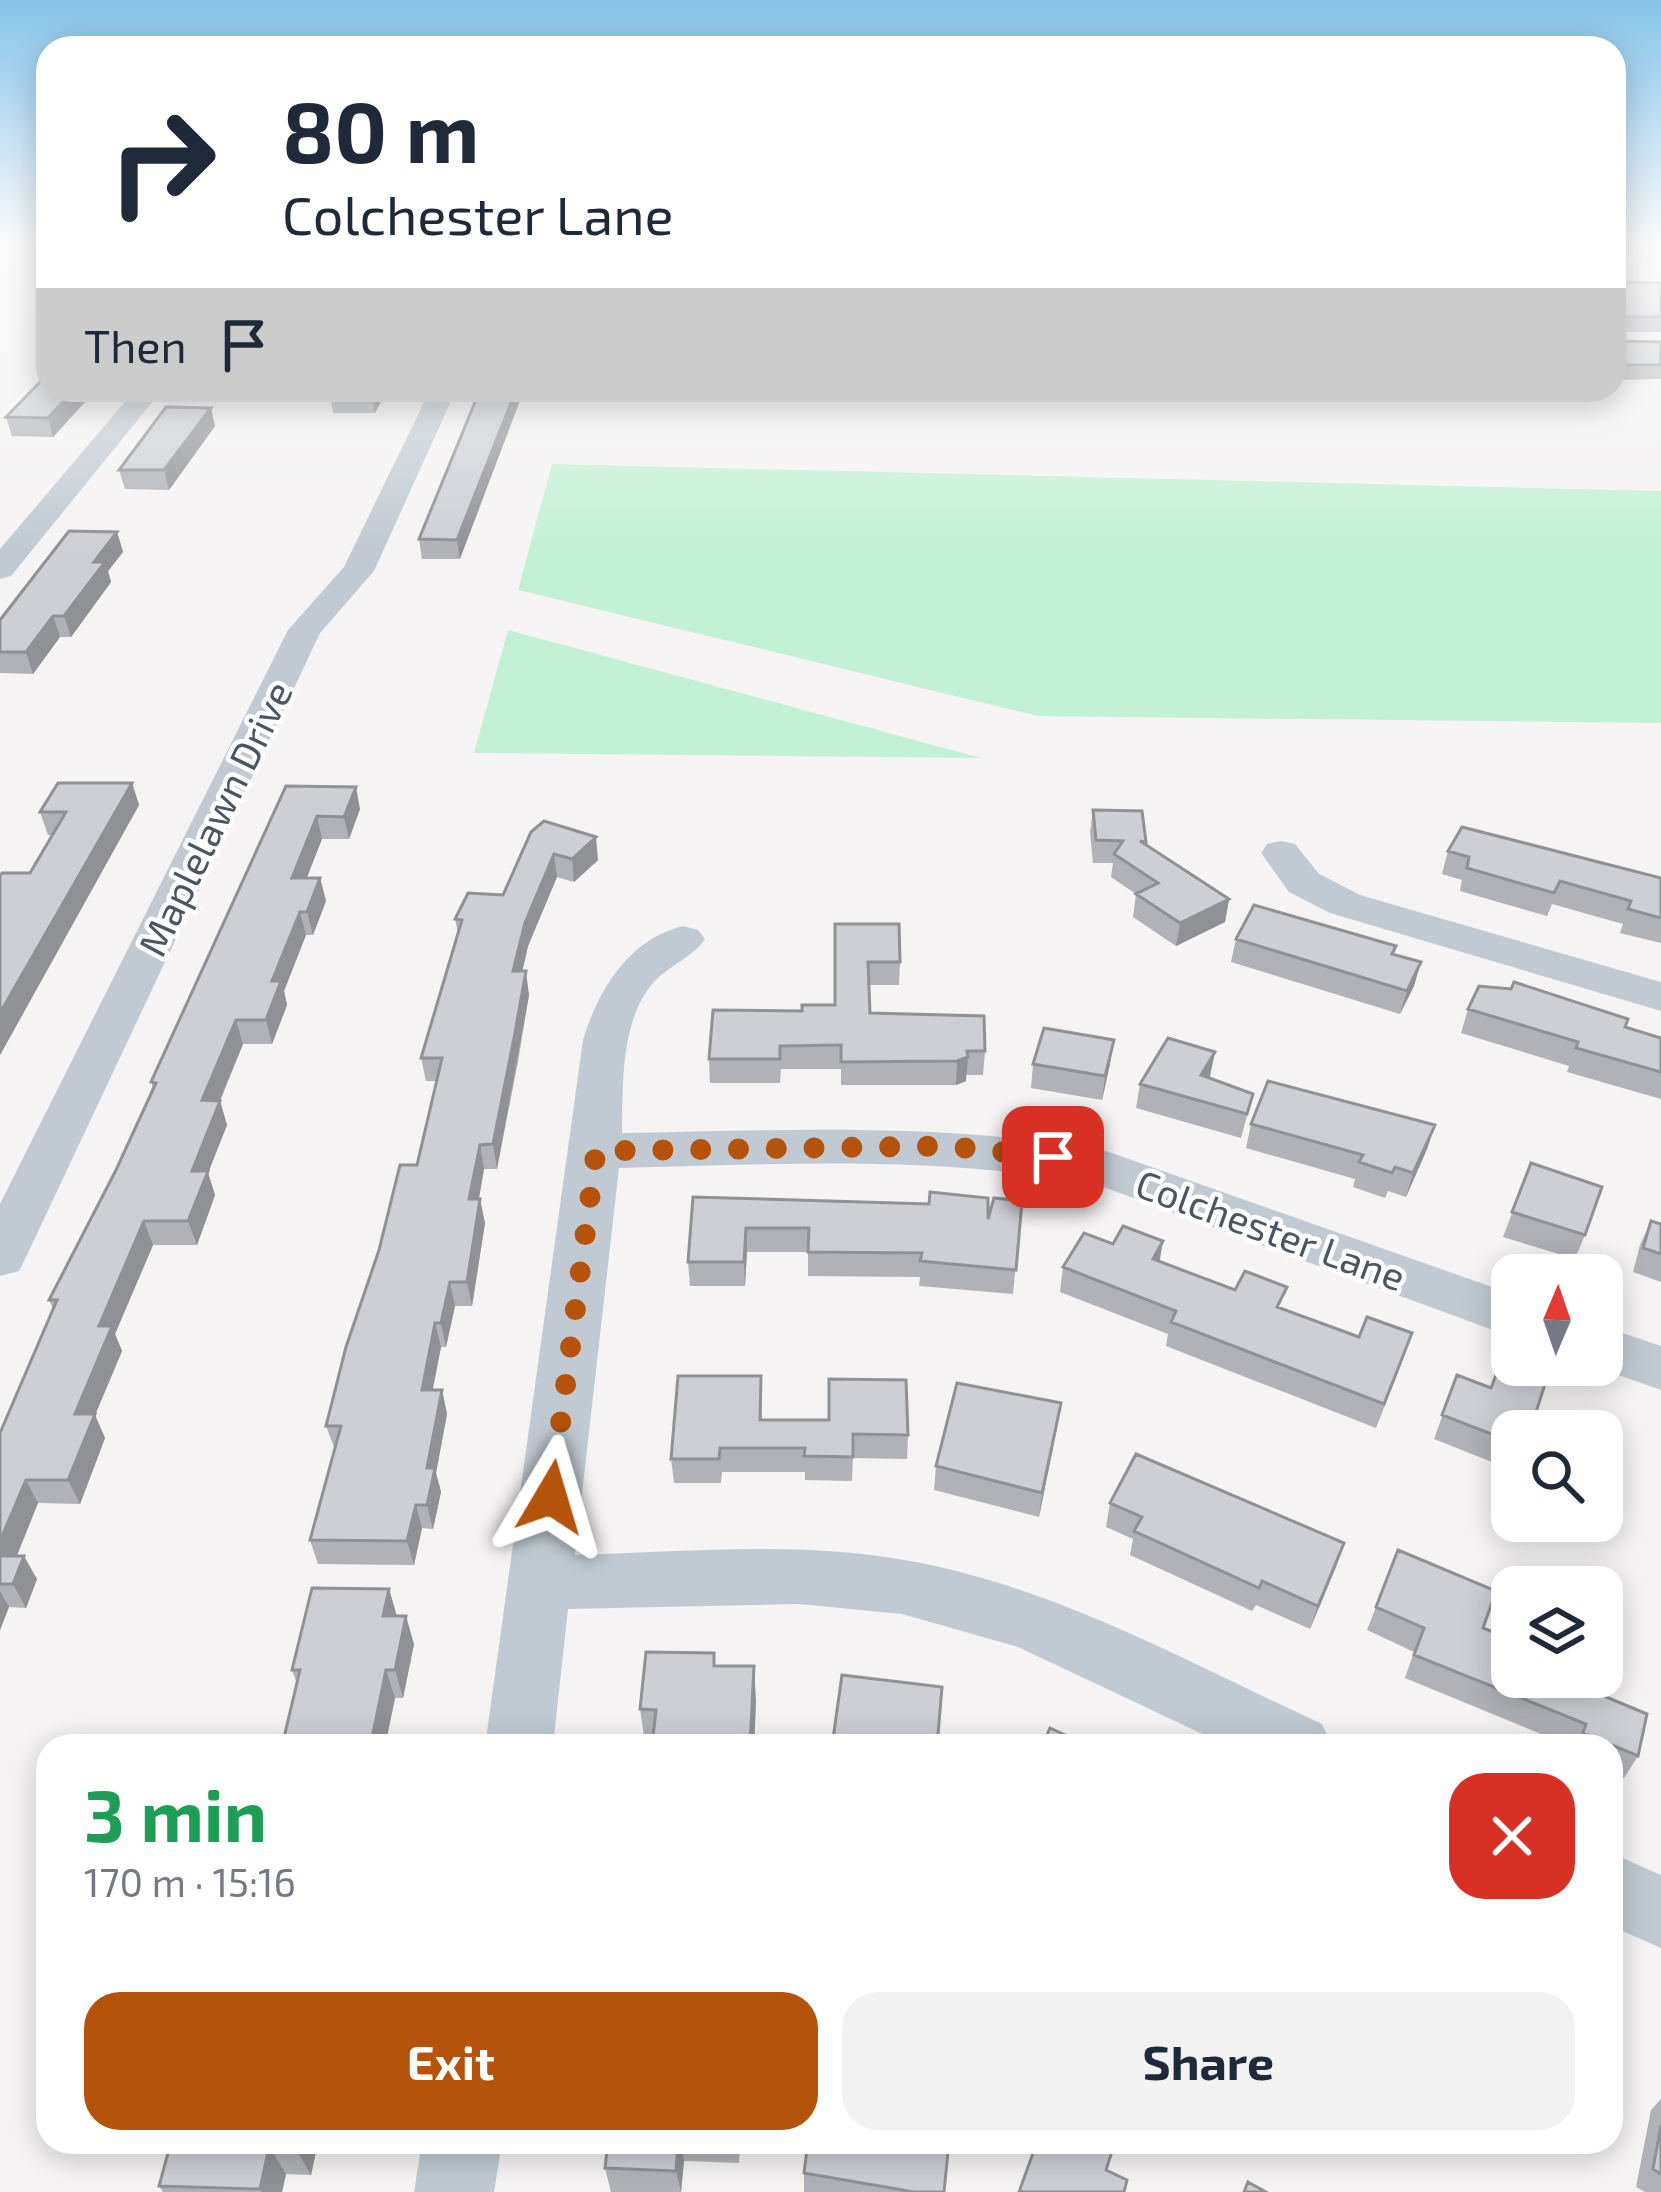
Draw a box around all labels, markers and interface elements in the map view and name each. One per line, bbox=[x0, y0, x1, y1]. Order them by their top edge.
text: 80 m bbox=[282, 79, 479, 180]
icon: right bbox=[84, 84, 240, 240]
text: Colchester Lane bbox=[282, 181, 674, 246]
icon: arrive bbox=[211, 312, 277, 378]
text: Then bbox=[84, 318, 187, 372]
street label: Maplelawn Drive bbox=[127, 673, 301, 963]
pin bbox=[1002, 1106, 1104, 1208]
icon: arrive bbox=[1020, 1124, 1086, 1190]
street label: Colchester Lane bbox=[1130, 1159, 1412, 1299]
north arrow bbox=[1491, 1254, 1623, 1386]
map controls bbox=[1491, 1254, 1623, 1698]
button: search bbox=[1491, 1410, 1623, 1542]
position arrow bbox=[488, 1434, 614, 1560]
button: layers bbox=[1491, 1566, 1623, 1698]
text: 3 min bbox=[84, 1770, 267, 1856]
button: close bbox=[1449, 1773, 1575, 1899]
text: 170 m · 15:16 bbox=[84, 1858, 296, 1905]
button: Exit bbox=[84, 1992, 818, 2130]
button: Share bbox=[842, 1992, 1575, 2130]

